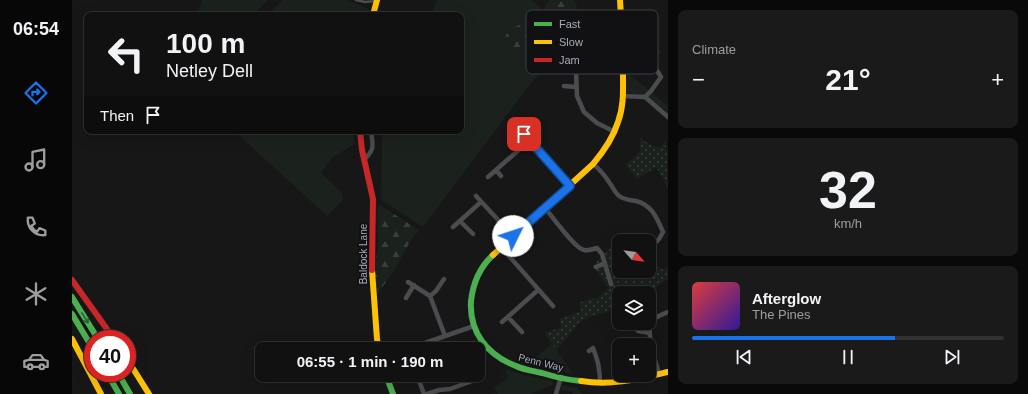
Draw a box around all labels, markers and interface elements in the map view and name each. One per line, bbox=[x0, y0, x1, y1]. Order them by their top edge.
legend bbox=[526, 10, 658, 74]
text: Fast bbox=[559, 18, 580, 30]
text: 06:54 bbox=[13, 19, 59, 39]
icon: left bbox=[100, 28, 152, 80]
text: 100 m bbox=[166, 28, 245, 59]
text: Slow bbox=[559, 36, 583, 48]
text: Climate bbox=[692, 42, 736, 57]
text: Jam bbox=[559, 54, 580, 66]
text: Netley Dell bbox=[166, 61, 253, 81]
text: 21° bbox=[825, 63, 871, 96]
text: − bbox=[692, 67, 705, 92]
text: + bbox=[991, 67, 1004, 92]
icon: directions bbox=[22, 79, 50, 107]
icon: arrive bbox=[142, 104, 164, 126]
text: Then bbox=[100, 107, 134, 124]
pin bbox=[507, 117, 541, 151]
icon: arrive bbox=[513, 123, 535, 145]
icon: music bbox=[22, 146, 50, 174]
text: 32 bbox=[819, 161, 877, 219]
icon: phone bbox=[22, 213, 50, 241]
position arrow bbox=[492, 215, 534, 257]
text: km/h bbox=[834, 216, 862, 231]
street label: Baldock Lane bbox=[358, 223, 369, 284]
north arrow bbox=[612, 234, 656, 278]
map controls bbox=[612, 234, 656, 382]
icon: climate bbox=[22, 280, 50, 308]
button: layers bbox=[612, 286, 656, 330]
text: Afterglow bbox=[752, 290, 821, 307]
text: The Pines bbox=[752, 307, 811, 322]
one-way arrow bbox=[81, 312, 89, 323]
speed limit sign: 40 bbox=[84, 330, 136, 382]
button: + bbox=[612, 338, 656, 382]
icon: previous bbox=[733, 346, 755, 368]
icon: pause bbox=[837, 346, 859, 368]
icon: next bbox=[941, 346, 963, 368]
icon: car bbox=[22, 347, 50, 375]
street label: Penn Way bbox=[517, 352, 564, 373]
text: 06:55 · 1 min · 190 m bbox=[297, 353, 443, 370]

